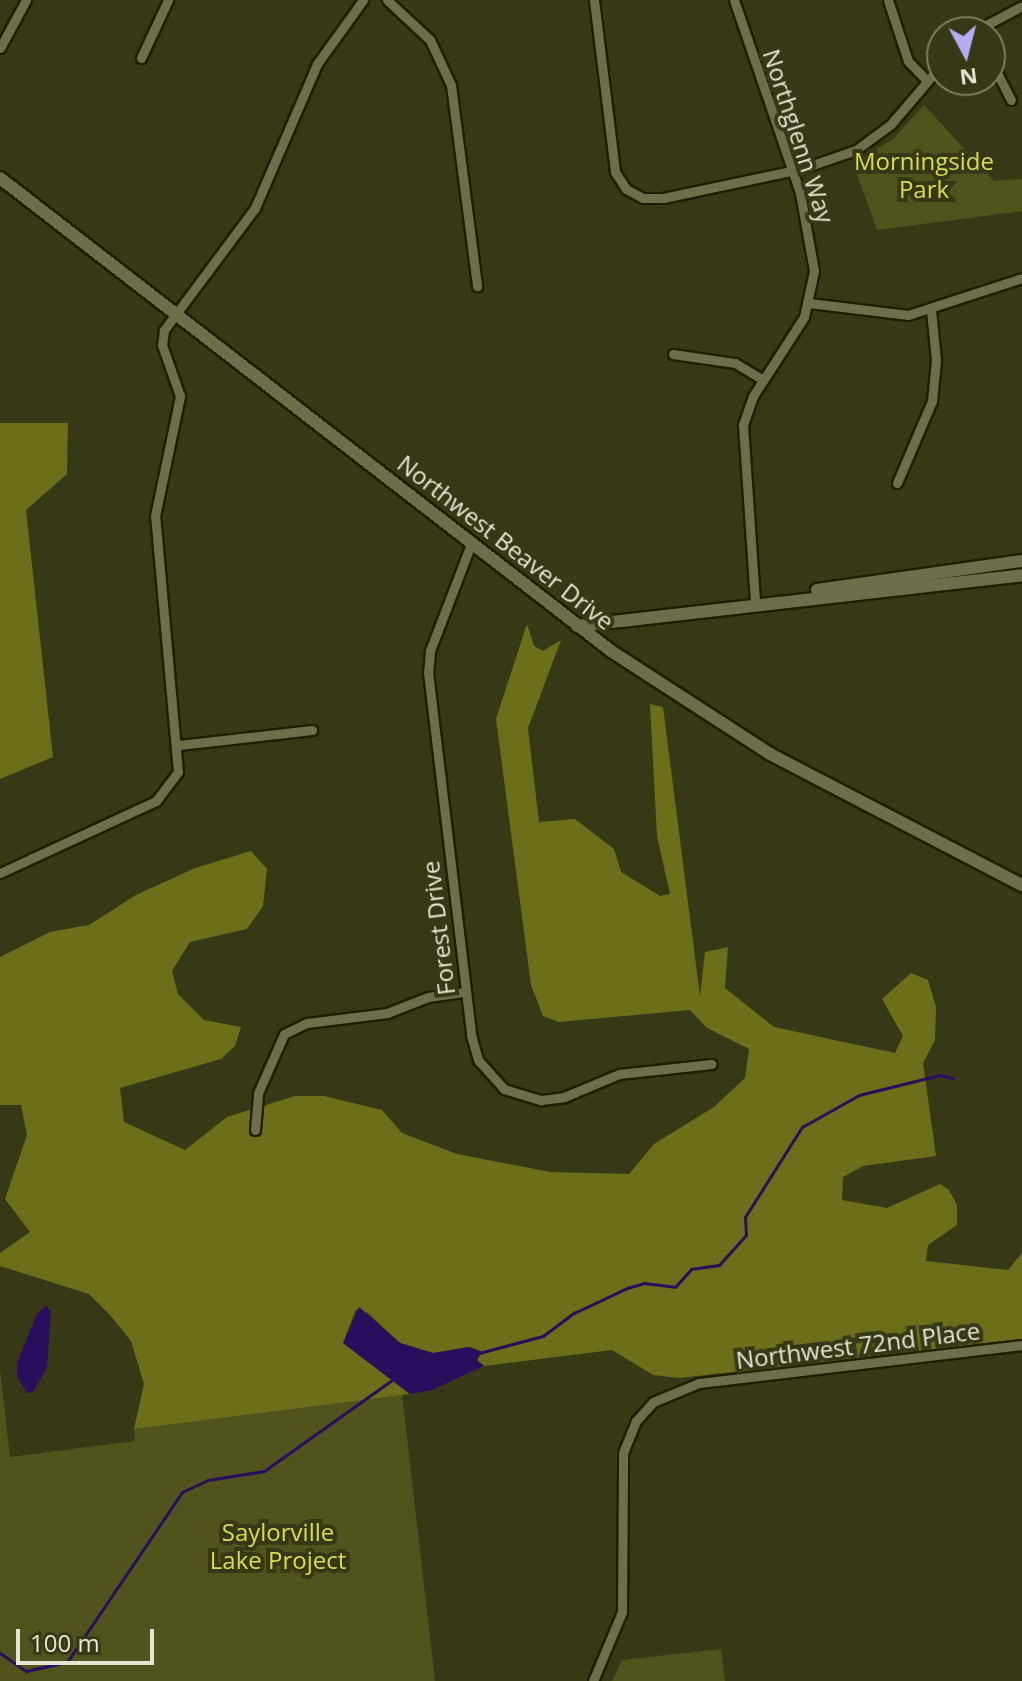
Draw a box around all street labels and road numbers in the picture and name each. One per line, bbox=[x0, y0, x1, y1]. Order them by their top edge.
street label: Northglenn Way bbox=[757, 45, 841, 227]
street label: Northwest Beaver Drive bbox=[392, 449, 620, 635]
street label: Forest Drive bbox=[415, 859, 461, 997]
street label: Northwest 72nd Place bbox=[734, 1316, 982, 1374]

